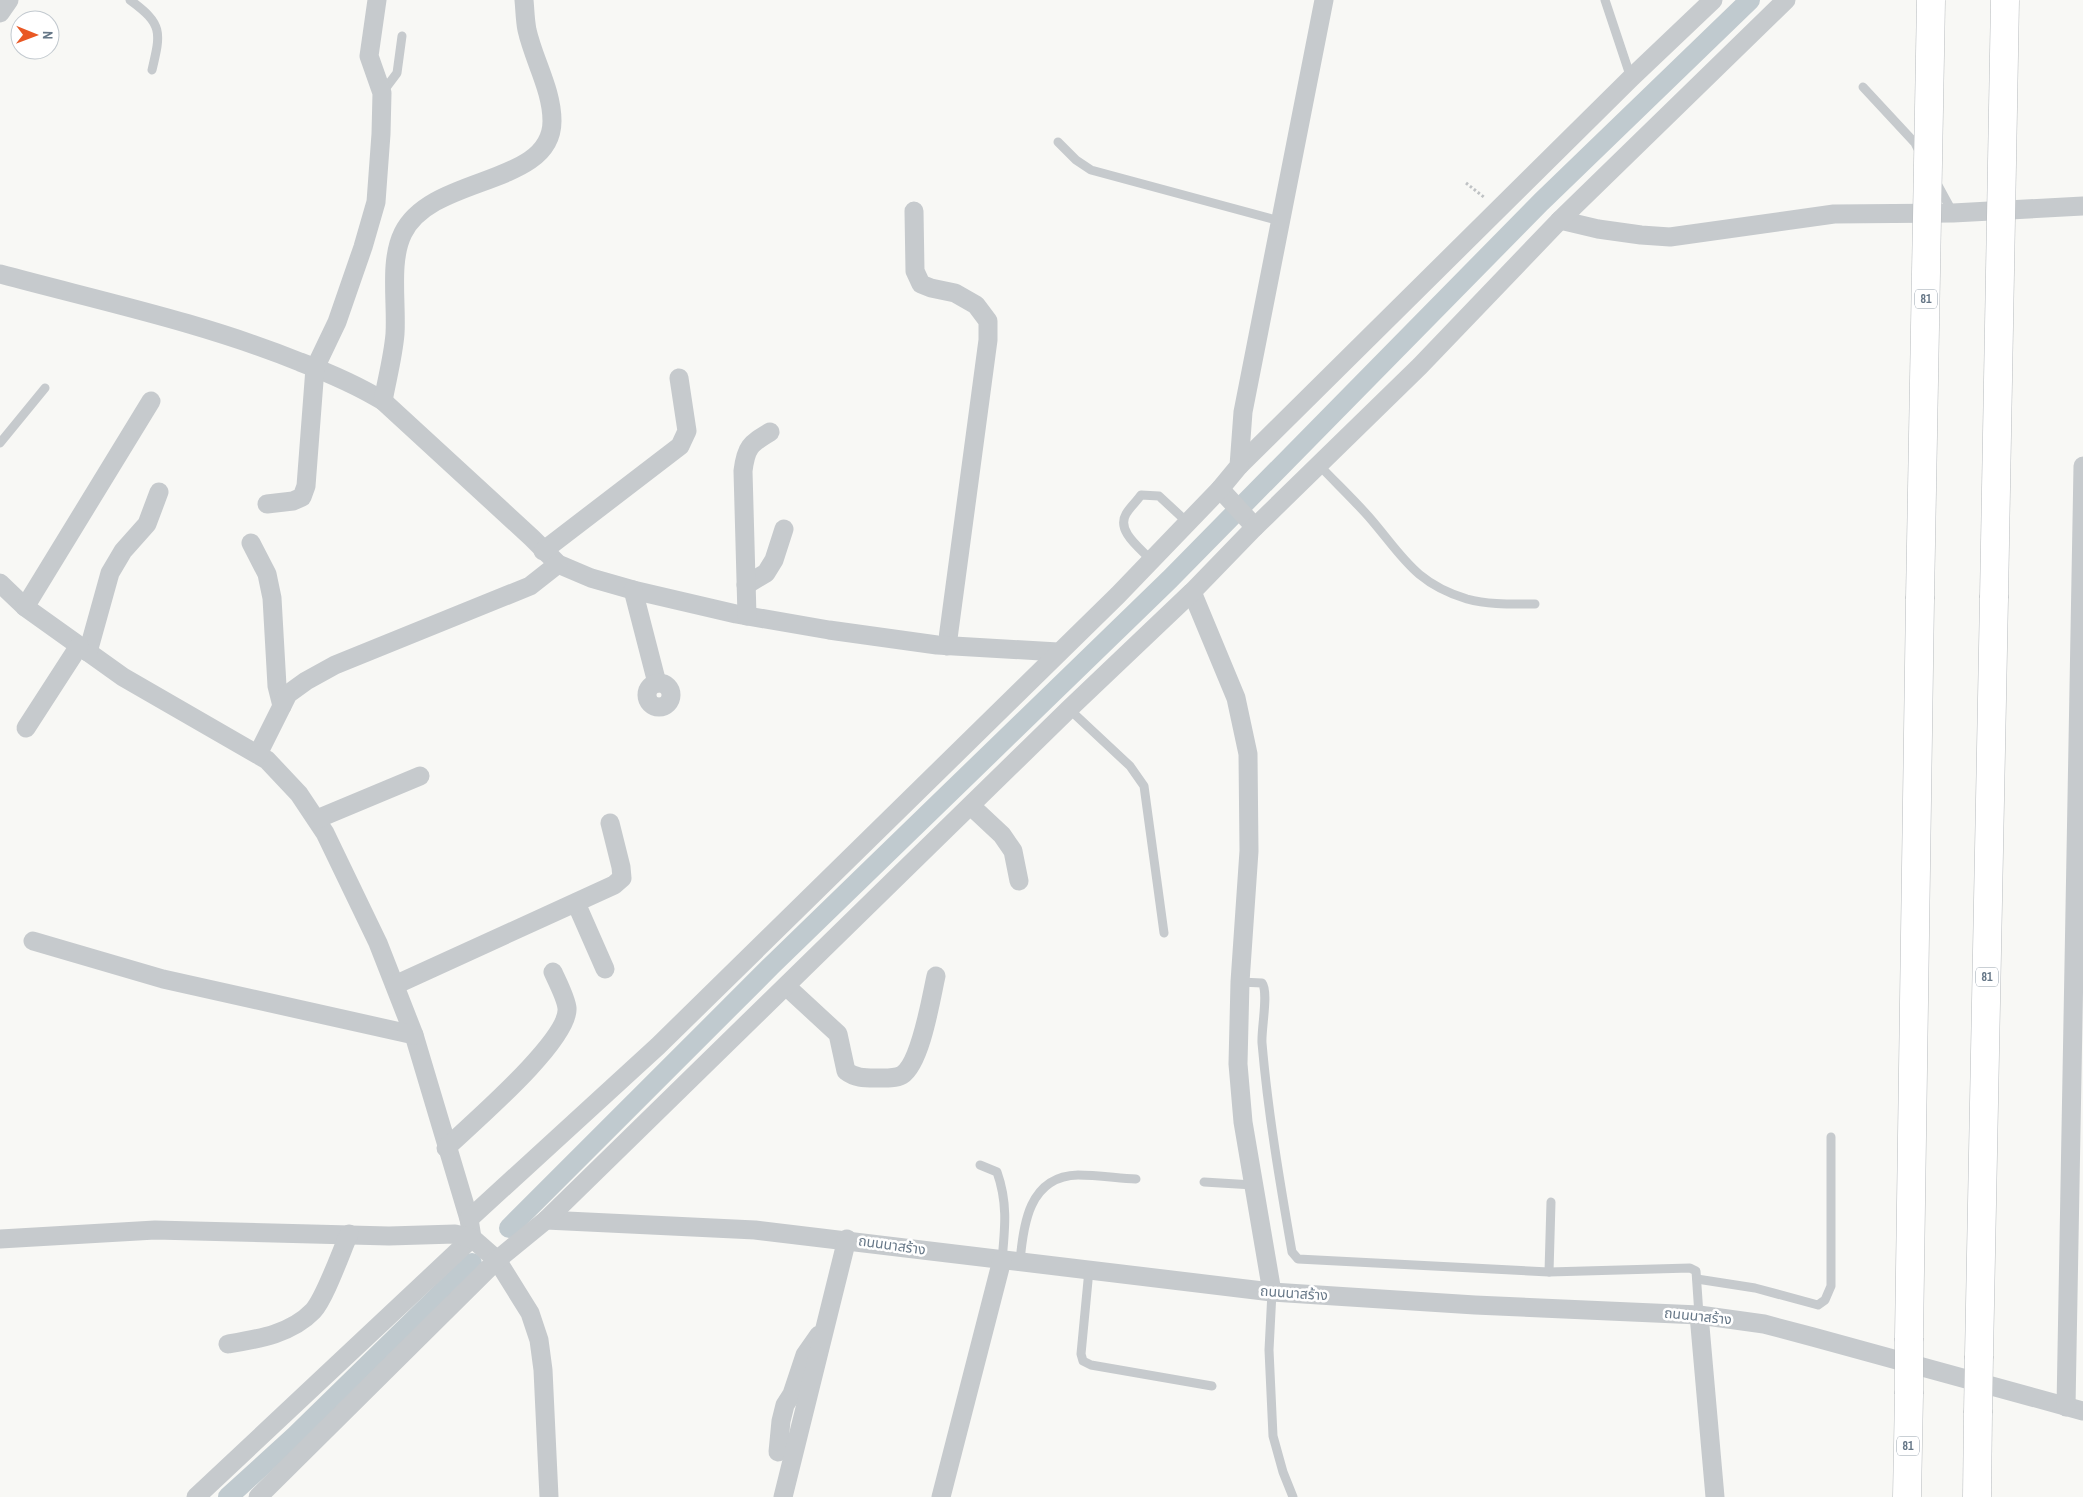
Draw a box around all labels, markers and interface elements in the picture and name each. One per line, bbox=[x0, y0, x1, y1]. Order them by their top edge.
north arrow bbox=[10, 10, 60, 60]
text: N bbox=[39, 31, 57, 40]
road number: 81 bbox=[1915, 290, 1937, 308]
road number: 81 bbox=[1976, 968, 1998, 986]
street label: ถนนนาสร้าง bbox=[857, 1231, 927, 1259]
street label: ถนนนาสร้าง bbox=[1260, 1282, 1328, 1304]
street label: ถนนนาสร้าง bbox=[1663, 1304, 1733, 1328]
road number: 81 bbox=[1897, 1436, 1919, 1455]

